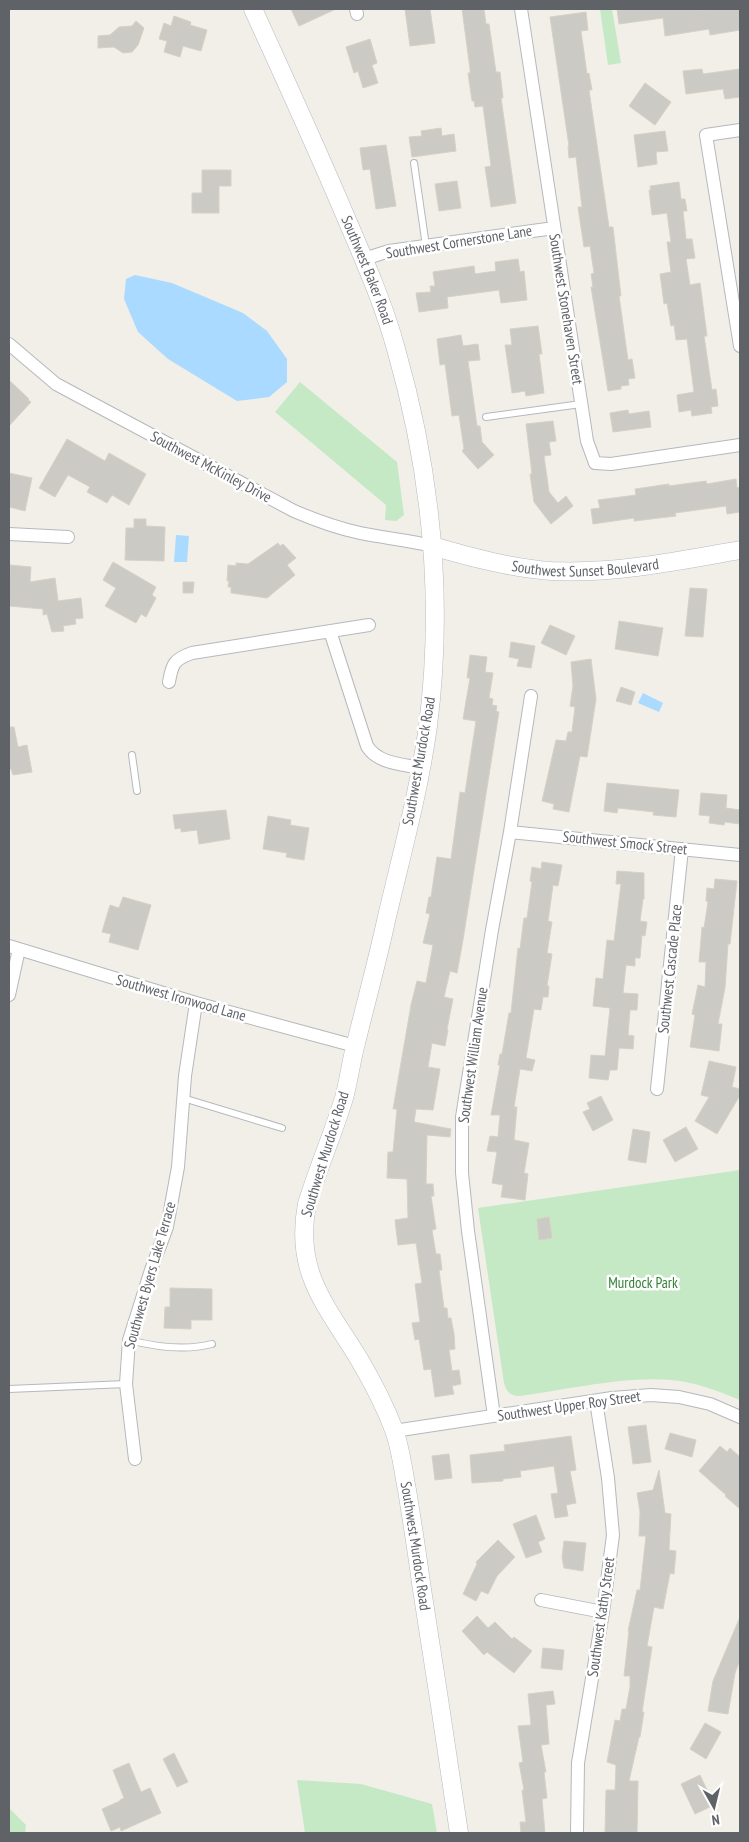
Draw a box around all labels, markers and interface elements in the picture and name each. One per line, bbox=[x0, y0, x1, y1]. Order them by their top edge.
street label: Southwest Baker Road bbox=[337, 213, 398, 327]
street label: Southwest Cornerstone Lane bbox=[385, 221, 533, 262]
street label: Southwest Stonehaven Street bbox=[545, 232, 588, 386]
street label: Southwest McKinley Drive bbox=[147, 427, 275, 507]
street label: Southwest Sunset Boulevard bbox=[510, 554, 660, 580]
street label: Southwest Murdock Road bbox=[398, 695, 439, 827]
street label: Southwest Smock Street bbox=[562, 827, 688, 858]
street label: Southwest Cascade Place bbox=[653, 903, 686, 1035]
street label: Southwest Ironwood Lane bbox=[114, 970, 248, 1025]
street label: Southwest William Avenue bbox=[454, 986, 491, 1124]
street label: Southwest Murdock Road bbox=[296, 1089, 353, 1219]
street label: Southwest Byers Lake Terrace bbox=[119, 1199, 180, 1351]
park label: Murdock Park bbox=[608, 1273, 678, 1292]
street label: Southwest Upper Roy Street bbox=[496, 1386, 642, 1425]
street label: Southwest Murdock Road bbox=[397, 1480, 435, 1612]
street label: Southwest Kathy Street bbox=[583, 1556, 618, 1678]
north arrow bbox=[689, 1782, 739, 1832]
text: N bbox=[711, 1810, 721, 1829]

